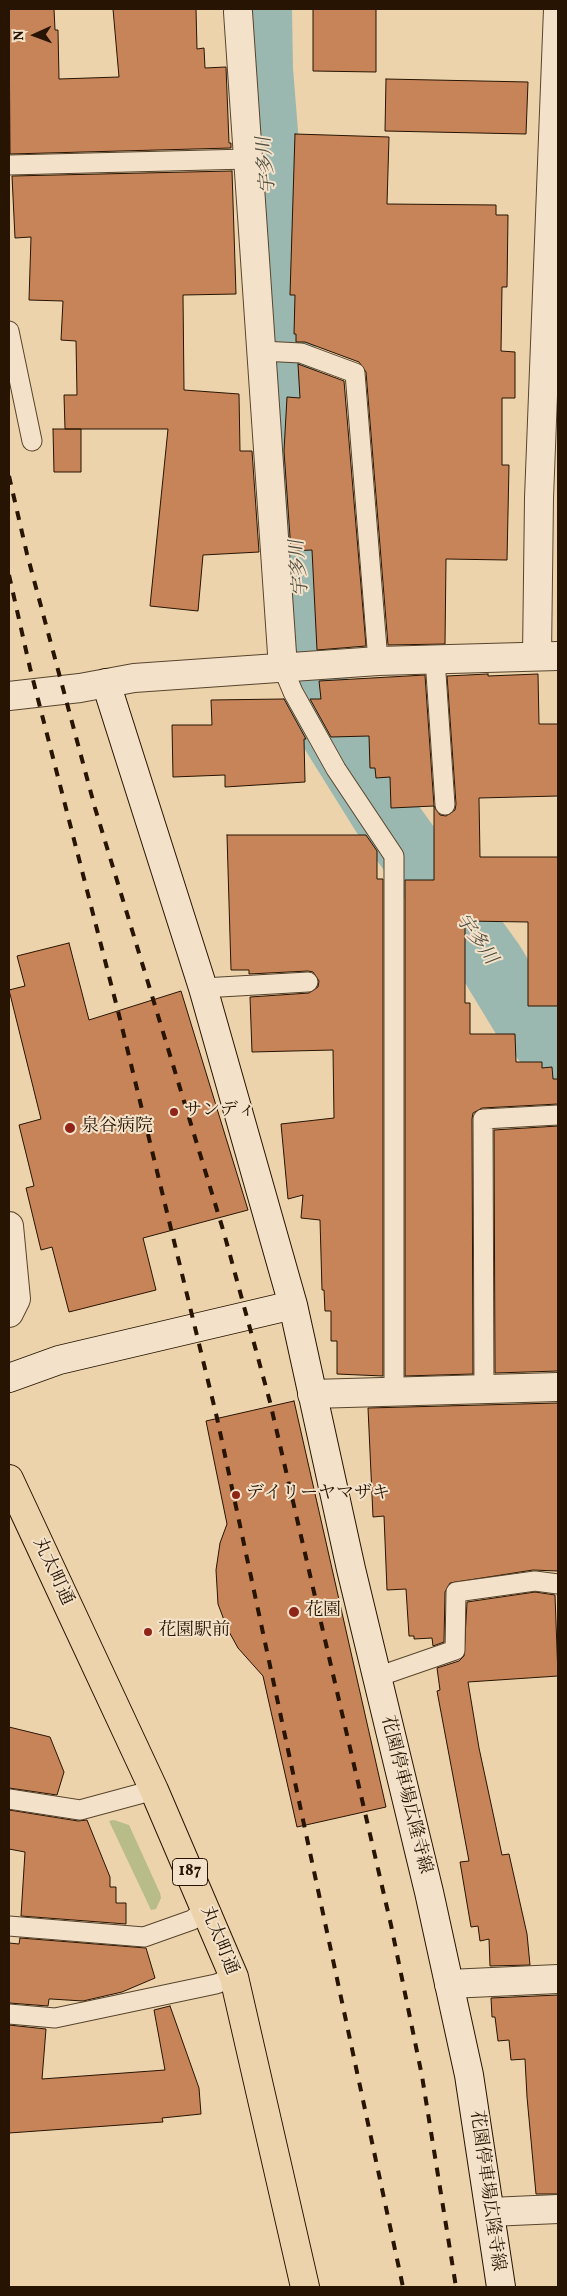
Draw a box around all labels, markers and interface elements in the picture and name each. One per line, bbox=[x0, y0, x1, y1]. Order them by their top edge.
north arrow bbox=[10, 10, 60, 60]
text: N bbox=[10, 30, 29, 41]
water label: 宇多川 bbox=[254, 136, 282, 194]
water label: 宇多川 bbox=[287, 539, 315, 597]
water label: 宇多川 bbox=[449, 910, 501, 970]
place label: サンディ bbox=[184, 1101, 256, 1123]
marker: サンディ bbox=[168, 1106, 180, 1118]
place label: 泉谷病院 bbox=[81, 1117, 153, 1139]
marker: 泉谷病院 bbox=[63, 1121, 77, 1135]
place label: デイリーヤマザキ bbox=[246, 1484, 390, 1506]
marker: デイリーヤマザキ bbox=[230, 1489, 242, 1501]
street label: 丸太町通 bbox=[27, 1535, 77, 1609]
place label: 花園 bbox=[305, 1601, 341, 1623]
marker: 花園 bbox=[287, 1605, 301, 1619]
place label: 花園駅前 bbox=[158, 1621, 230, 1643]
marker: 花園駅前 bbox=[142, 1626, 154, 1638]
street label: 花園停車場広隆寺線 bbox=[375, 1714, 435, 1876]
road number: 187 bbox=[172, 1858, 208, 1885]
street label: 丸太町通 bbox=[195, 1904, 241, 1978]
street label: 花園停車場広隆寺線 bbox=[464, 2109, 508, 2273]

